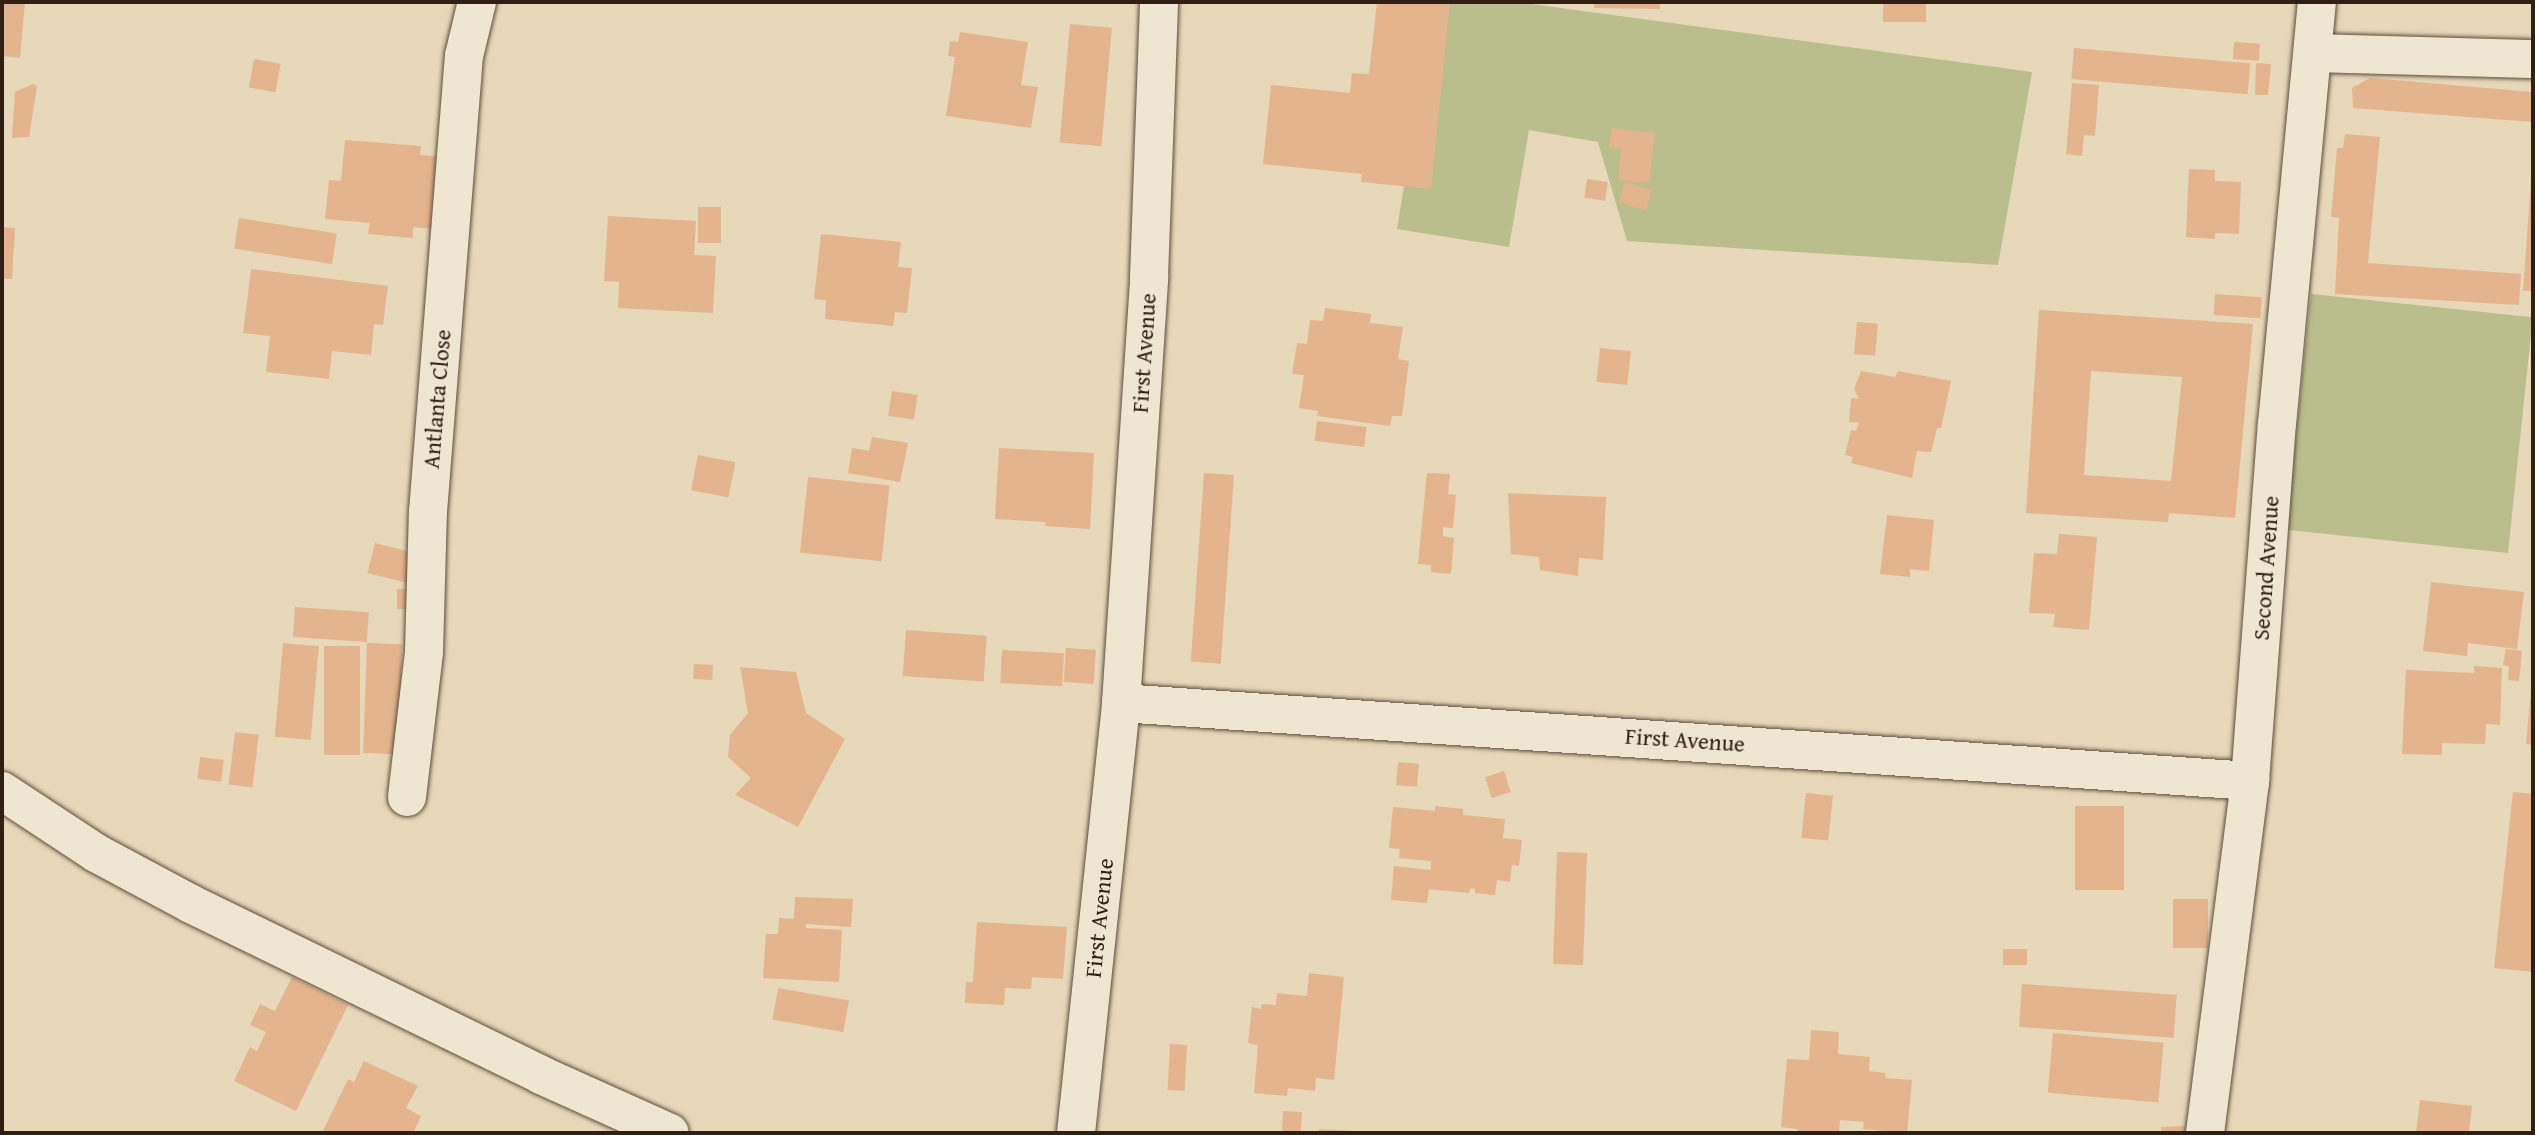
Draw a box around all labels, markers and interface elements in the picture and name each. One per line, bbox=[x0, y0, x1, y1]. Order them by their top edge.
street label: First Avenue bbox=[1126, 292, 1162, 414]
street label: Antlanta Close bbox=[417, 328, 457, 470]
street label: Second Avenue bbox=[2247, 495, 2285, 641]
street label: First Avenue bbox=[1624, 722, 1746, 758]
street label: First Avenue bbox=[1079, 857, 1119, 979]

